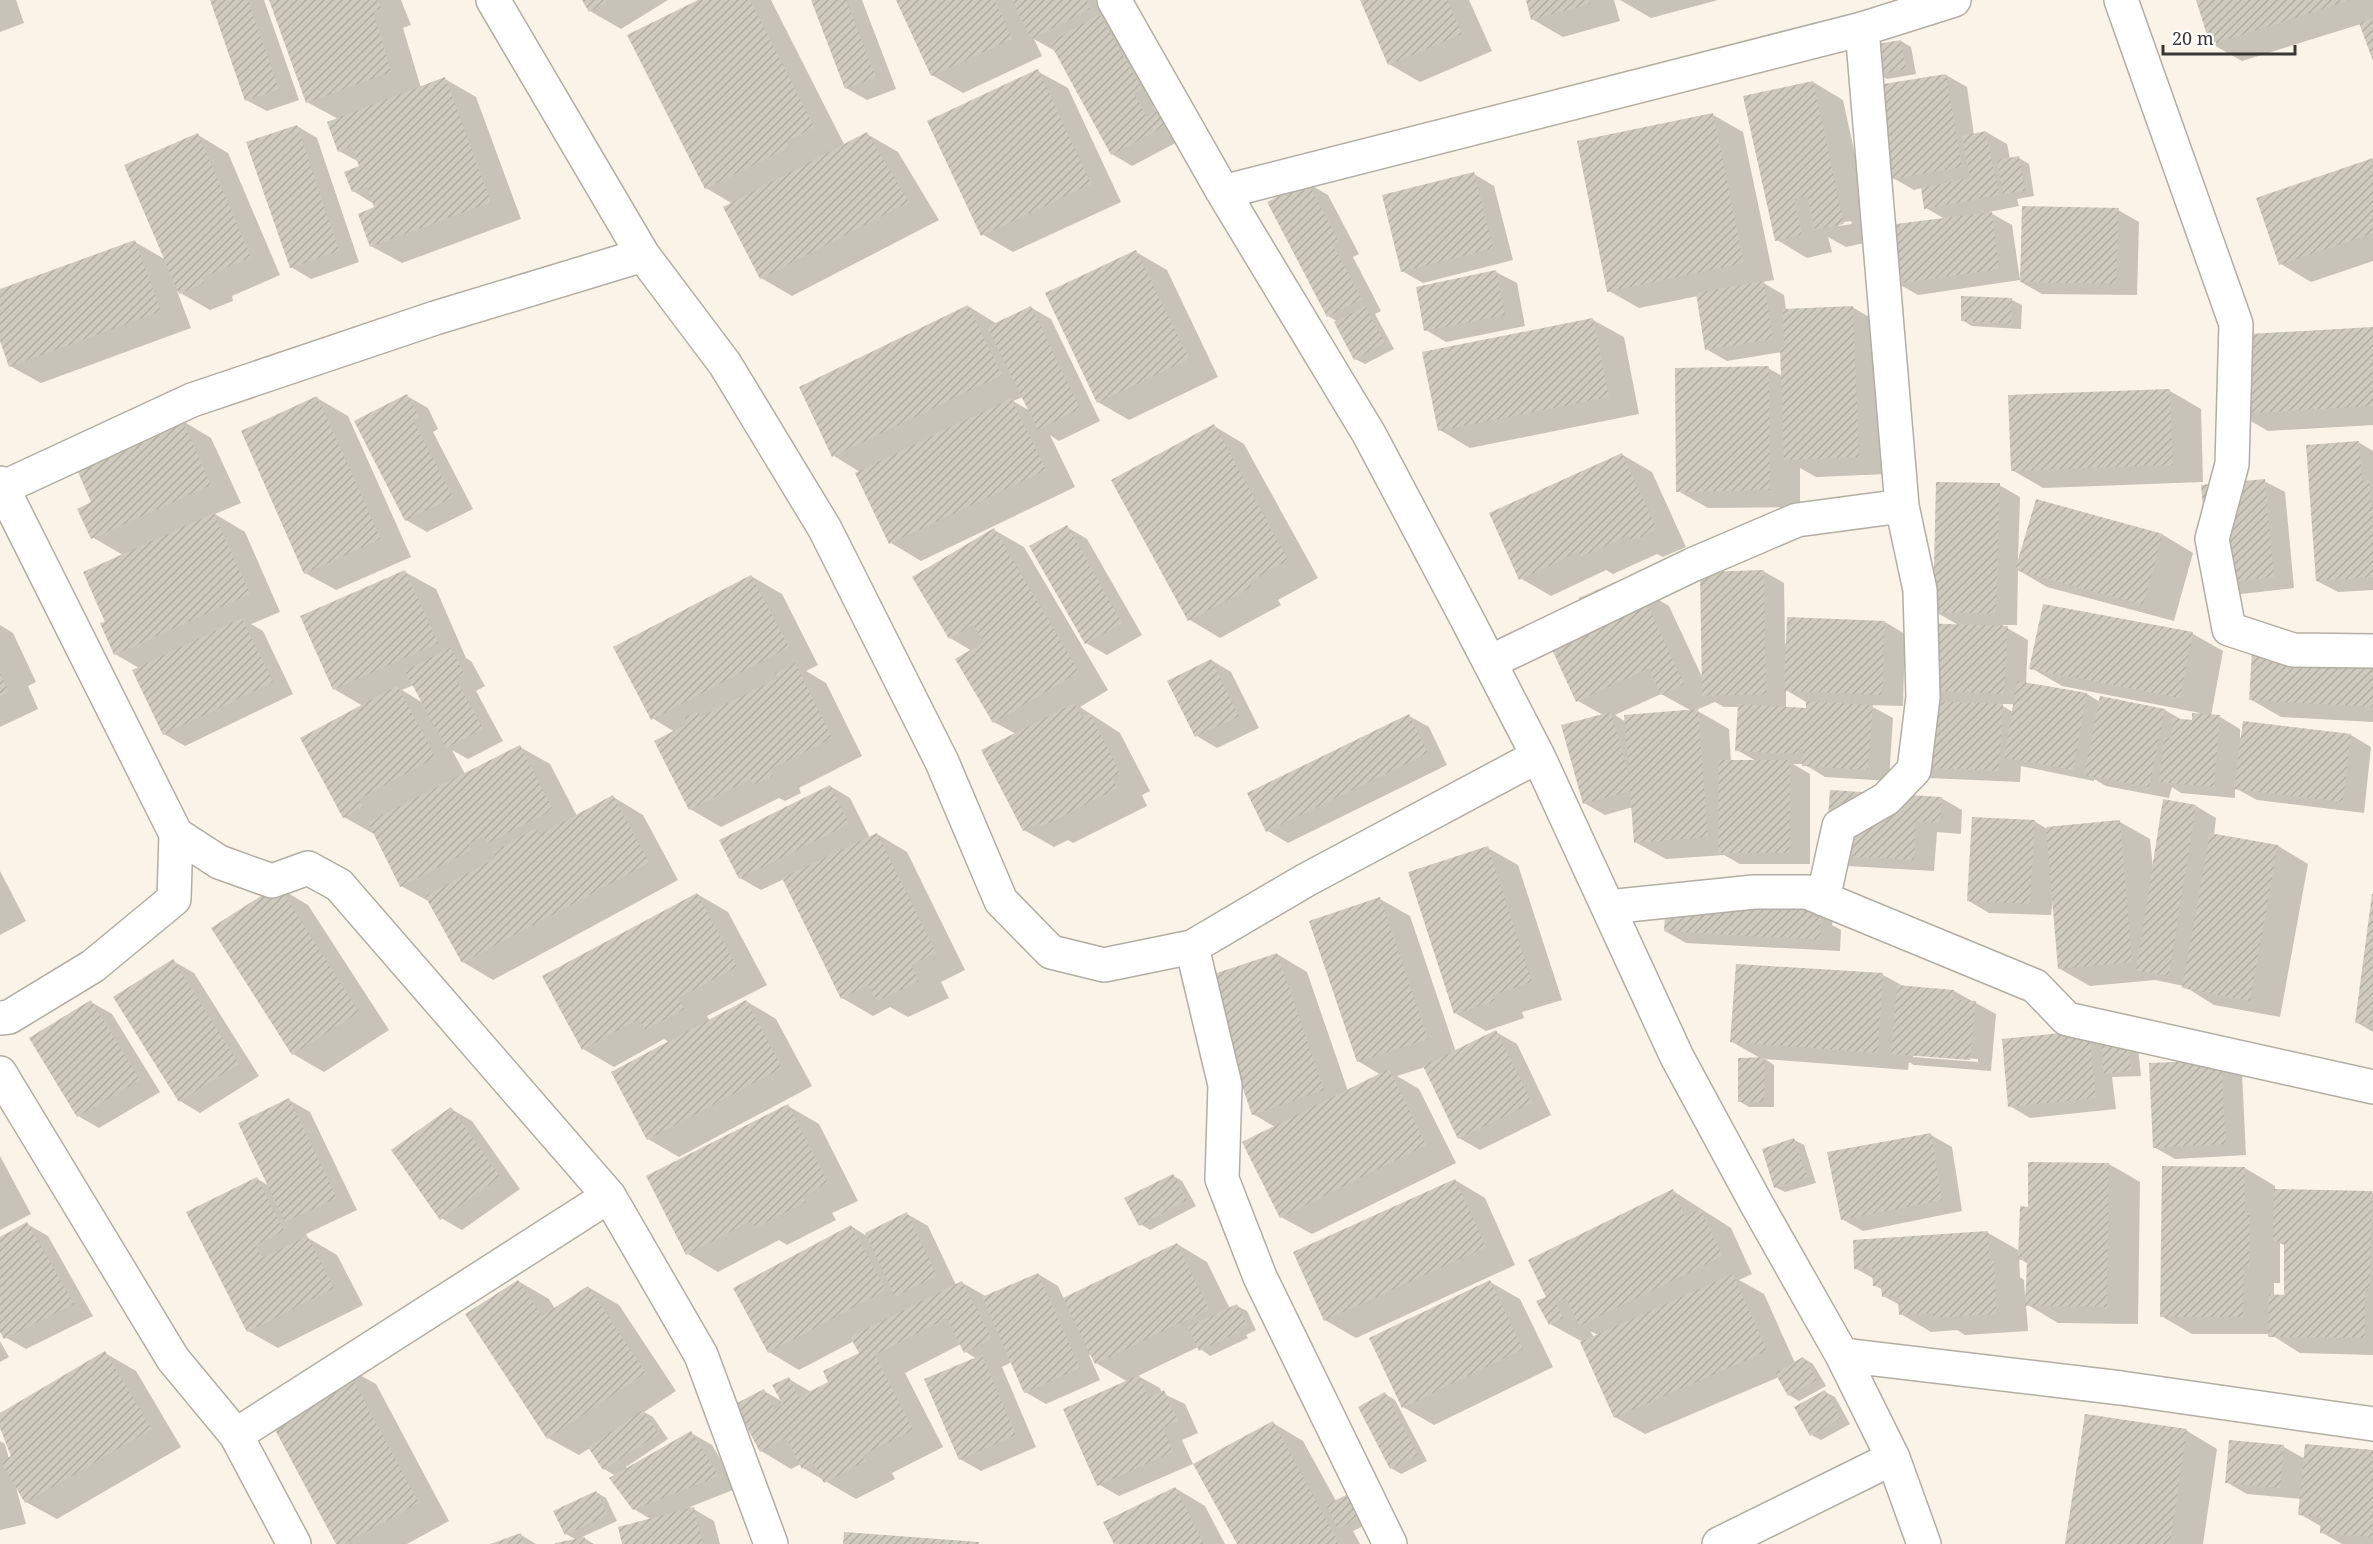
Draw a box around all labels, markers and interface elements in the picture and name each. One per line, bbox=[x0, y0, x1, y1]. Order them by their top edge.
scale bar bbox=[2163, 18, 2295, 56]
text: 20 m bbox=[2172, 26, 2214, 50]

